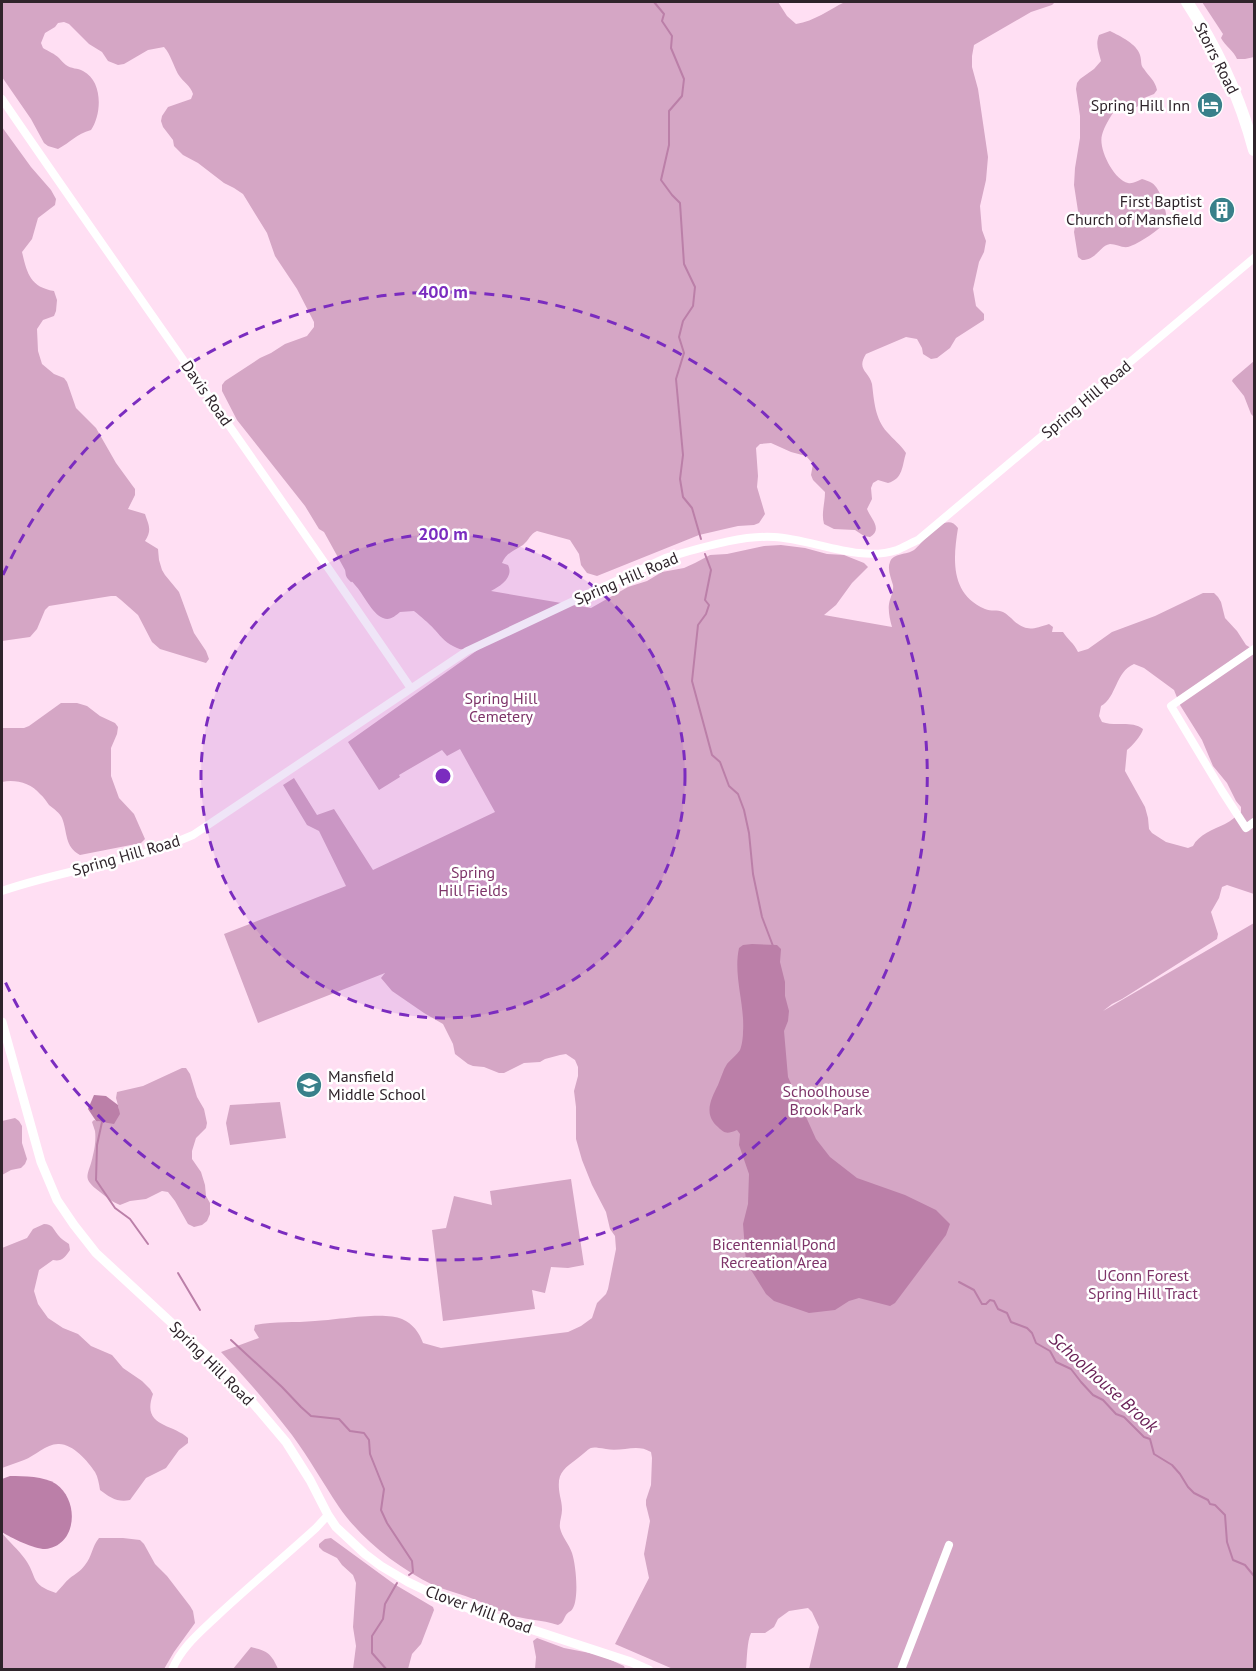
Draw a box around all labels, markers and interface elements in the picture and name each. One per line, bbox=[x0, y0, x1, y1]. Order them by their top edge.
street label: Storrs Road bbox=[1190, 19, 1244, 97]
hotel icon: Spring Hill Inn bbox=[1195, 90, 1225, 120]
place label: Spring Hill Inn bbox=[1091, 95, 1190, 115]
place label: First Baptist Church of Mansfield bbox=[1066, 191, 1203, 229]
building icon: First Baptist Church of Mansfield bbox=[1207, 195, 1237, 225]
text: 400 m bbox=[418, 280, 468, 303]
street label: Davis Road bbox=[177, 356, 237, 430]
street label: Spring Hill Road bbox=[1037, 356, 1135, 442]
text: 200 m bbox=[418, 522, 468, 545]
street label: Spring Hill Road bbox=[571, 547, 681, 609]
park label: Spring Hill Cemetery bbox=[465, 688, 538, 726]
centre of rings bbox=[433, 766, 453, 786]
street label: Spring Hill Road bbox=[70, 830, 182, 880]
park label: Spring Hill Fields bbox=[438, 862, 508, 900]
place label: Mansfield Middle School bbox=[328, 1066, 426, 1104]
school or university icon: Mansfield Middle School bbox=[294, 1070, 324, 1100]
park label: Schoolhouse Brook Park bbox=[782, 1081, 870, 1119]
park label: Bicentennial Pond Recreation Area bbox=[712, 1234, 836, 1272]
park label: UConn Forest Spring Hill Tract bbox=[1088, 1265, 1199, 1303]
street label: Spring Hill Road bbox=[166, 1317, 258, 1409]
water label: Schoolhouse Brook bbox=[1045, 1327, 1164, 1438]
street label: Clover Mill Road bbox=[423, 1580, 535, 1638]

